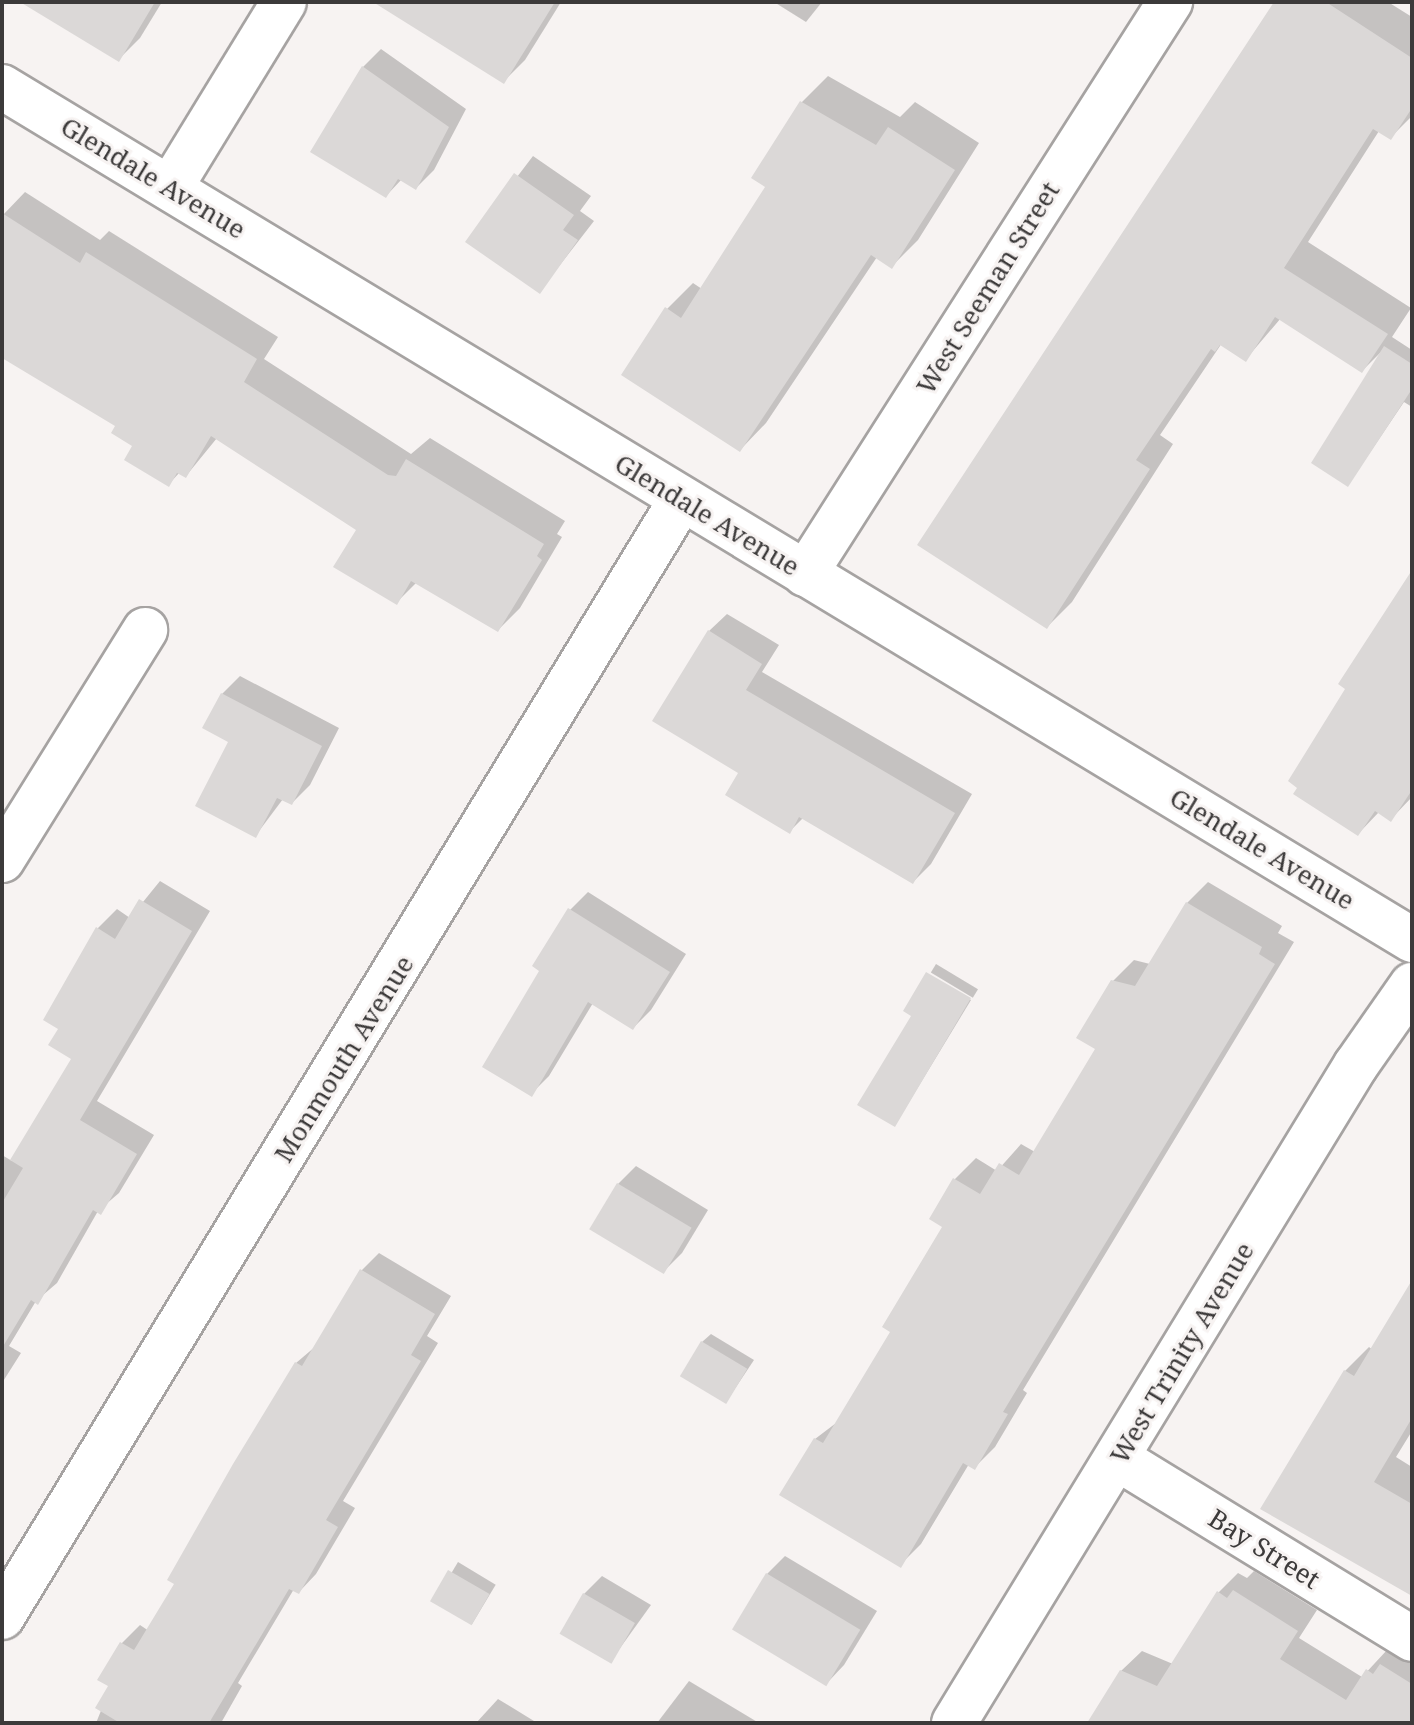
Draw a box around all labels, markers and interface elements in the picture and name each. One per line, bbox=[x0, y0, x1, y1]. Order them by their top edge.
street label: Glendale Avenue bbox=[55, 111, 251, 245]
street label: West Seeman Street bbox=[910, 176, 1066, 400]
street label: Glendale Avenue bbox=[609, 448, 805, 582]
street label: Glendale Avenue bbox=[1164, 782, 1360, 916]
street label: Monmouth Avenue bbox=[268, 950, 420, 1168]
street label: West Trinity Avenue bbox=[1104, 1237, 1260, 1469]
street label: Bay Street bbox=[1203, 1503, 1325, 1595]

